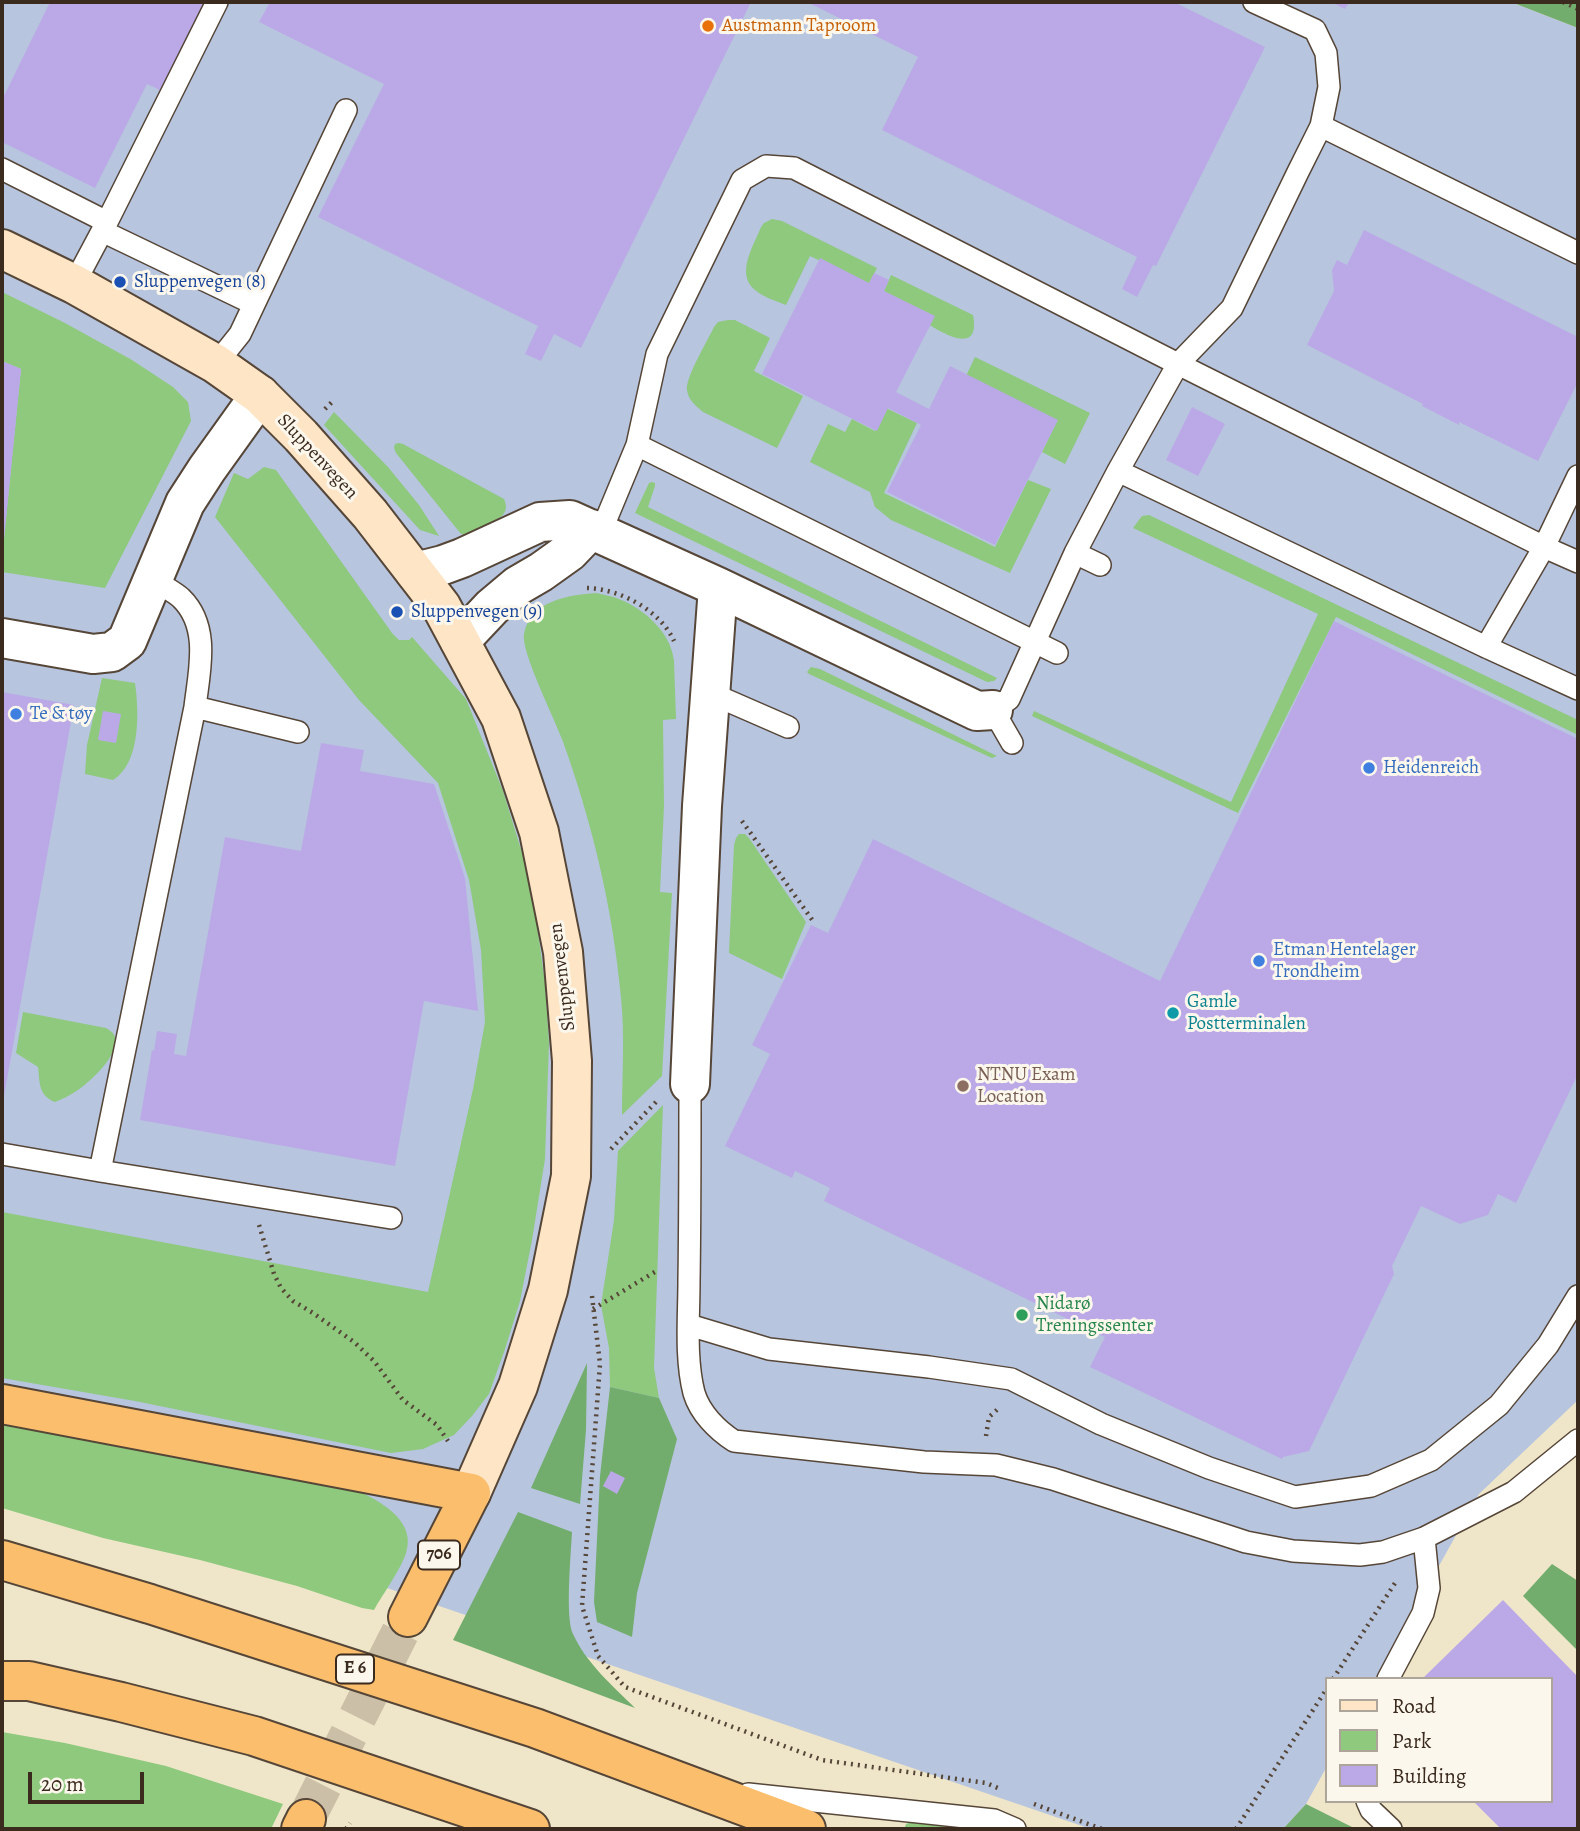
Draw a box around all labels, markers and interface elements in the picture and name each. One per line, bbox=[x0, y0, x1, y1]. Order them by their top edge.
place label: Austmann Taproom bbox=[722, 15, 876, 37]
marker: Austmann Taproom bbox=[700, 18, 716, 34]
place label: Sluppenvegen (8) bbox=[134, 271, 266, 293]
marker: Sluppenvegen (8) bbox=[112, 274, 128, 290]
street label: Sluppenvegen bbox=[272, 410, 362, 504]
place label: Sluppenvegen (9) bbox=[411, 601, 542, 623]
marker: Sluppenvegen (9) bbox=[389, 604, 405, 620]
place label: Te & tøy bbox=[30, 703, 92, 725]
marker: Te & tøy bbox=[8, 706, 24, 722]
place label: Heidenreich bbox=[1383, 757, 1479, 779]
marker: Heidenreich bbox=[1361, 760, 1377, 776]
street label: Sluppenvegen bbox=[545, 922, 581, 1032]
place label: Etman Hentelager Trondheim bbox=[1273, 939, 1416, 983]
marker: Etman Hentelager Trondheim bbox=[1251, 953, 1267, 969]
place label: Gamle Postterminalen bbox=[1187, 991, 1306, 1035]
marker: Gamle Postterminalen bbox=[1165, 1005, 1181, 1021]
place label: NTNU Exam Location bbox=[977, 1064, 1076, 1108]
marker: NTNU Exam Location bbox=[955, 1078, 971, 1094]
place label: Nidarø Treningssenter bbox=[1036, 1293, 1153, 1337]
marker: Nidarø Treningssenter bbox=[1014, 1307, 1030, 1323]
road number: 706 bbox=[418, 1540, 460, 1570]
road number: E 6 bbox=[336, 1654, 374, 1684]
legend bbox=[1324, 1677, 1552, 1803]
text: Road bbox=[1392, 1692, 1436, 1720]
text: Park bbox=[1392, 1727, 1431, 1755]
scale bar bbox=[32, 1758, 147, 1802]
text: Building bbox=[1392, 1762, 1466, 1790]
text: 20 m bbox=[41, 1770, 84, 1798]

